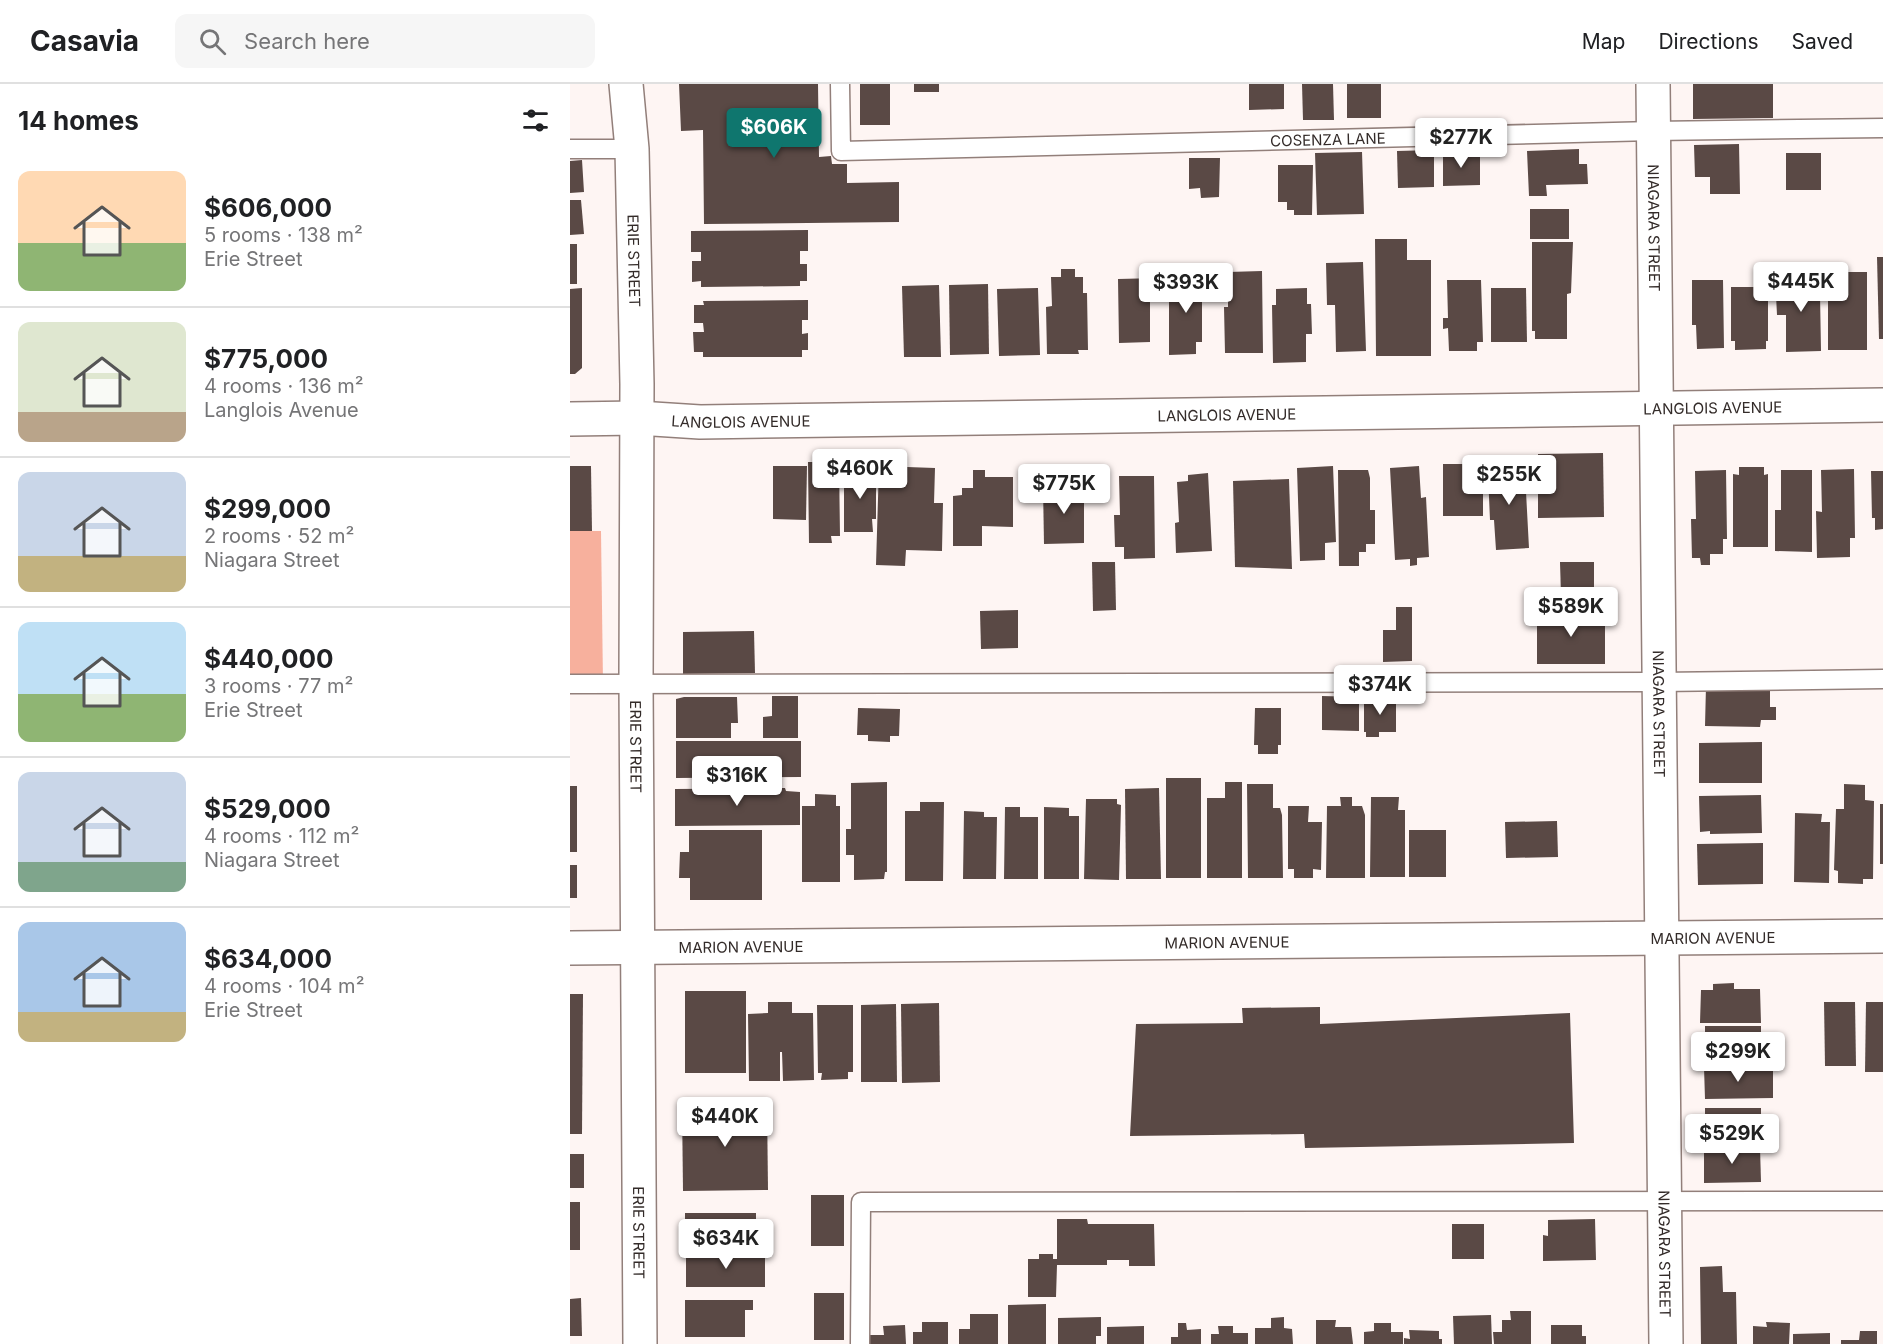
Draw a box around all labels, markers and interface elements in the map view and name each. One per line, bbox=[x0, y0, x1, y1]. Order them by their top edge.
search box bbox=[175, 14, 595, 68]
text: Casavia bbox=[30, 24, 139, 58]
icon: search bbox=[196, 25, 229, 58]
text: Search here bbox=[244, 28, 370, 54]
text: Map bbox=[1582, 29, 1625, 54]
text: Directions bbox=[1658, 29, 1759, 54]
text: Saved bbox=[1792, 29, 1853, 54]
icon: filters bbox=[519, 104, 552, 137]
text: 14 homes bbox=[18, 105, 139, 136]
pin: $606K bbox=[732, 108, 816, 159]
text: $606K bbox=[741, 115, 807, 139]
pin: $277K bbox=[1419, 118, 1503, 169]
text: $277K bbox=[1429, 125, 1493, 149]
street label: COSENZA LANE bbox=[1270, 128, 1386, 150]
street label: NIAGARA STREET bbox=[1644, 164, 1665, 292]
text: $606,000 bbox=[204, 192, 332, 223]
icon: home bbox=[66, 195, 138, 267]
street label: ERIE STREET bbox=[624, 214, 645, 307]
text: 5 rooms · 138 m² bbox=[204, 223, 363, 247]
text: Erie Street bbox=[204, 247, 302, 271]
pin: $445K bbox=[1759, 262, 1843, 313]
pin: $393K bbox=[1144, 263, 1228, 314]
text: $445K bbox=[1767, 269, 1835, 293]
text: $393K bbox=[1153, 270, 1219, 294]
text: $775,000 bbox=[204, 343, 328, 374]
icon: home bbox=[66, 346, 138, 418]
text: 4 rooms · 136 m² bbox=[204, 374, 364, 398]
street label: LANGLOIS AVENUE bbox=[1643, 397, 1782, 418]
text: Langlois Avenue bbox=[204, 398, 359, 422]
street label: LANGLOIS AVENUE bbox=[1157, 404, 1296, 425]
street label: LANGLOIS AVENUE bbox=[671, 411, 810, 432]
pin: $460K bbox=[818, 449, 902, 500]
pin: $255K bbox=[1467, 455, 1551, 506]
text: $460K bbox=[826, 456, 894, 480]
text: $255K bbox=[1476, 462, 1542, 486]
pin: $775K bbox=[1022, 464, 1106, 515]
text: $775K bbox=[1032, 471, 1096, 495]
text: $299,000 bbox=[204, 493, 331, 524]
icon: home bbox=[66, 496, 138, 568]
text: 2 rooms · 52 m² bbox=[204, 524, 354, 548]
text: Niagara Street bbox=[204, 548, 339, 572]
pin: $589K bbox=[1529, 587, 1613, 638]
text: $589K bbox=[1538, 594, 1604, 618]
text: $440,000 bbox=[204, 643, 333, 674]
icon: home bbox=[66, 646, 138, 718]
street label: NIAGARA STREET bbox=[1649, 650, 1670, 778]
pin: $374K bbox=[1338, 665, 1422, 716]
text: $374K bbox=[1348, 672, 1412, 696]
text: 3 rooms · 77 m² bbox=[204, 674, 353, 698]
text: Erie Street bbox=[204, 698, 302, 722]
street label: ERIE STREET bbox=[627, 700, 646, 793]
pin: $316K bbox=[695, 756, 779, 807]
text: $316K bbox=[706, 763, 768, 787]
text: $529,000 bbox=[204, 793, 331, 824]
icon: home bbox=[66, 796, 138, 868]
text: 4 rooms · 112 m² bbox=[204, 824, 359, 848]
text: Niagara Street bbox=[204, 848, 339, 872]
street label: MARION AVENUE bbox=[1650, 927, 1775, 948]
street label: MARION AVENUE bbox=[1164, 932, 1289, 952]
street label: MARION AVENUE bbox=[678, 936, 804, 957]
text: $634,000 bbox=[204, 943, 332, 974]
icon: home bbox=[66, 946, 138, 1018]
text: 4 rooms · 104 m² bbox=[204, 974, 364, 998]
text: Erie Street bbox=[204, 998, 302, 1022]
pin: $299K bbox=[1696, 1032, 1780, 1083]
text: $299K bbox=[1705, 1039, 1771, 1063]
pin: $440K bbox=[683, 1097, 767, 1148]
text: $440K bbox=[691, 1104, 759, 1128]
pin: $529K bbox=[1690, 1114, 1774, 1165]
text: $529K bbox=[1699, 1121, 1765, 1145]
street label: ERIE STREET bbox=[630, 1186, 649, 1279]
street label: NIAGARA STREET bbox=[1655, 1190, 1675, 1318]
pin: $634K bbox=[684, 1219, 768, 1270]
text: $634K bbox=[693, 1226, 759, 1250]

